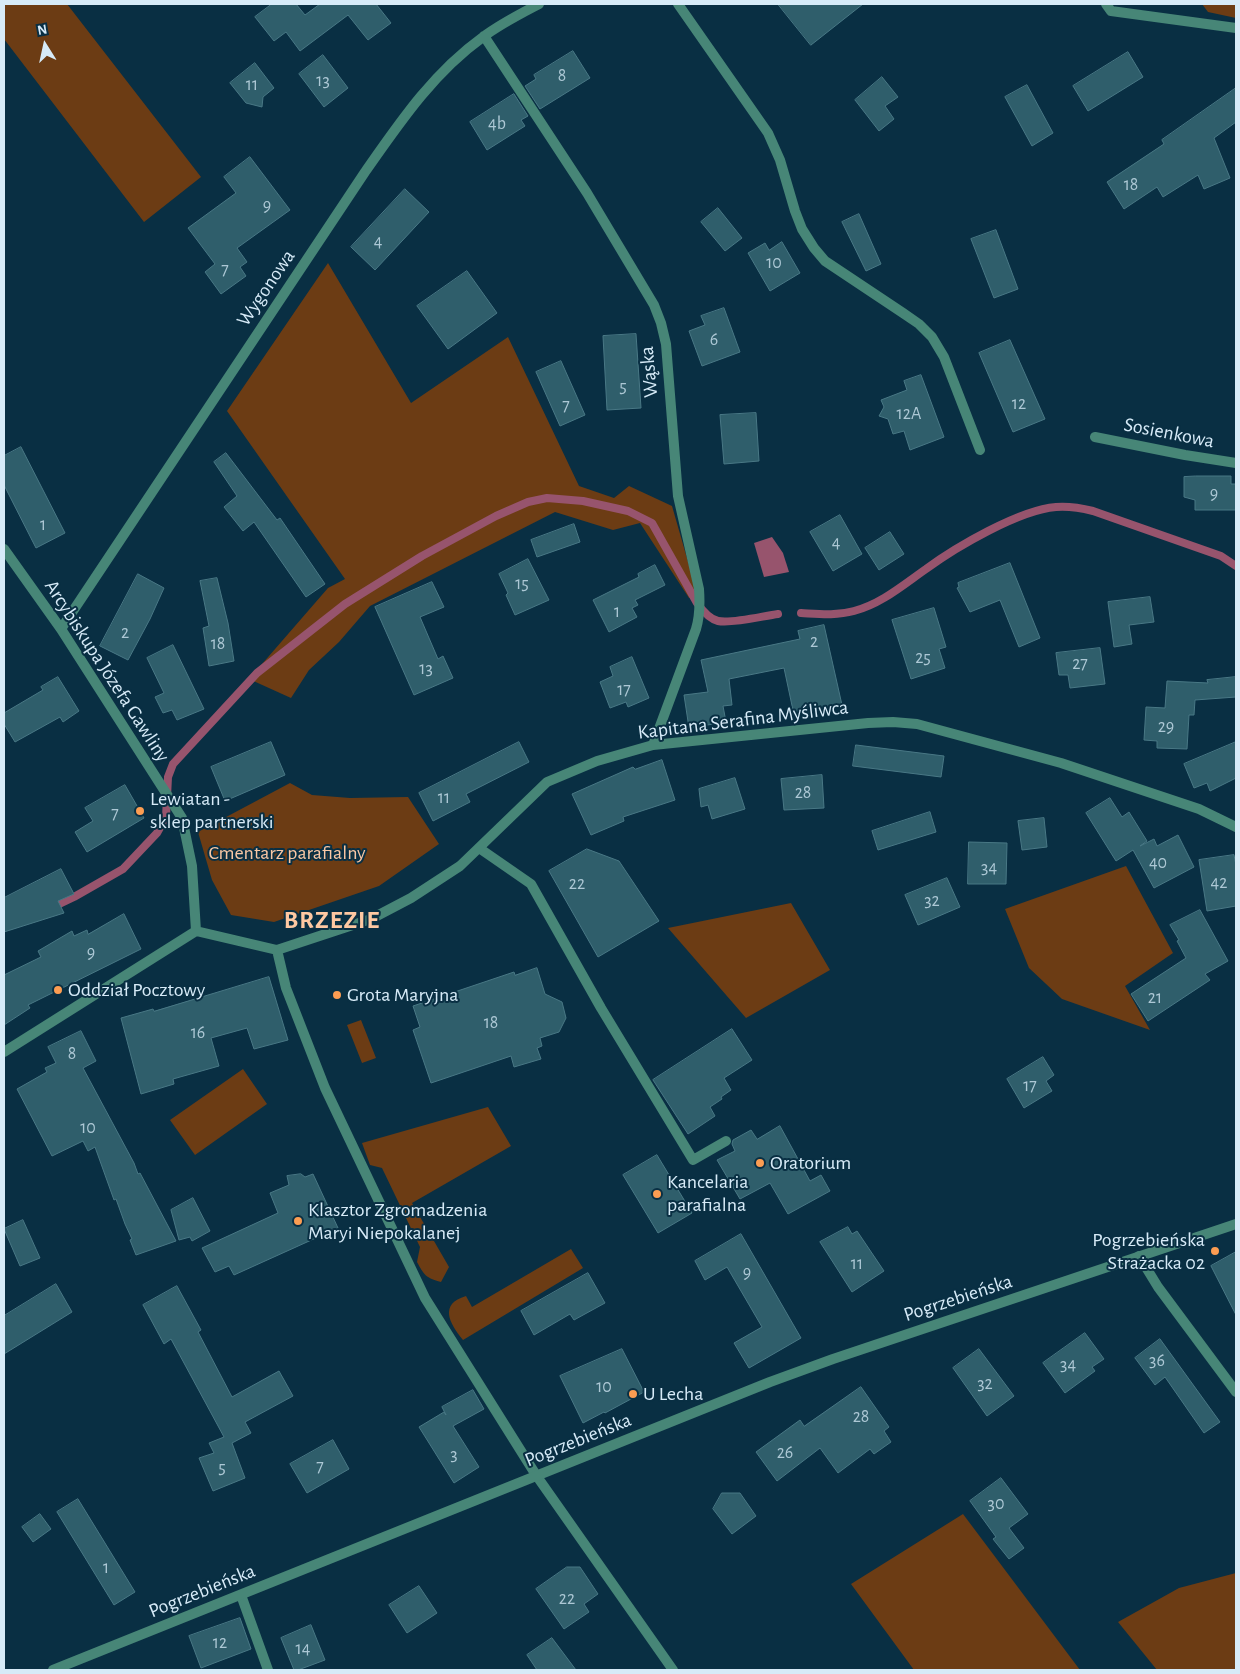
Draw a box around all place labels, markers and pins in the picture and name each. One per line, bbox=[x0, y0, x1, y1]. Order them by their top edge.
place label: Lewiatan - sklep partnerski bbox=[150, 787, 274, 834]
marker: Lewiatan - sklep partnerski bbox=[134, 805, 146, 817]
place label: Oddział Pocztowy bbox=[68, 978, 205, 1002]
place label: Grota Maryjna bbox=[347, 983, 458, 1007]
marker: Oddział Pocztowy bbox=[52, 984, 64, 996]
marker: Grota Maryjna bbox=[331, 989, 343, 1001]
place label: Oratorium bbox=[770, 1151, 851, 1175]
marker: Oratorium bbox=[754, 1157, 766, 1169]
place label: Kancelaria parafialna bbox=[667, 1170, 749, 1217]
marker: Kancelaria parafialna bbox=[651, 1188, 663, 1200]
place label: Klasztor Zgromadzenia Maryi Niepokalanej bbox=[308, 1198, 487, 1245]
marker: Klasztor Zgromadzenia Maryi Niepokalanej bbox=[292, 1215, 304, 1227]
place label: Pogrzebieńska Strażacka 02 bbox=[1092, 1228, 1205, 1275]
marker: Pogrzebieńska Strażacka 02 bbox=[1209, 1245, 1221, 1257]
place label: U Lecha bbox=[643, 1382, 703, 1406]
marker: U Lecha bbox=[627, 1388, 639, 1400]

